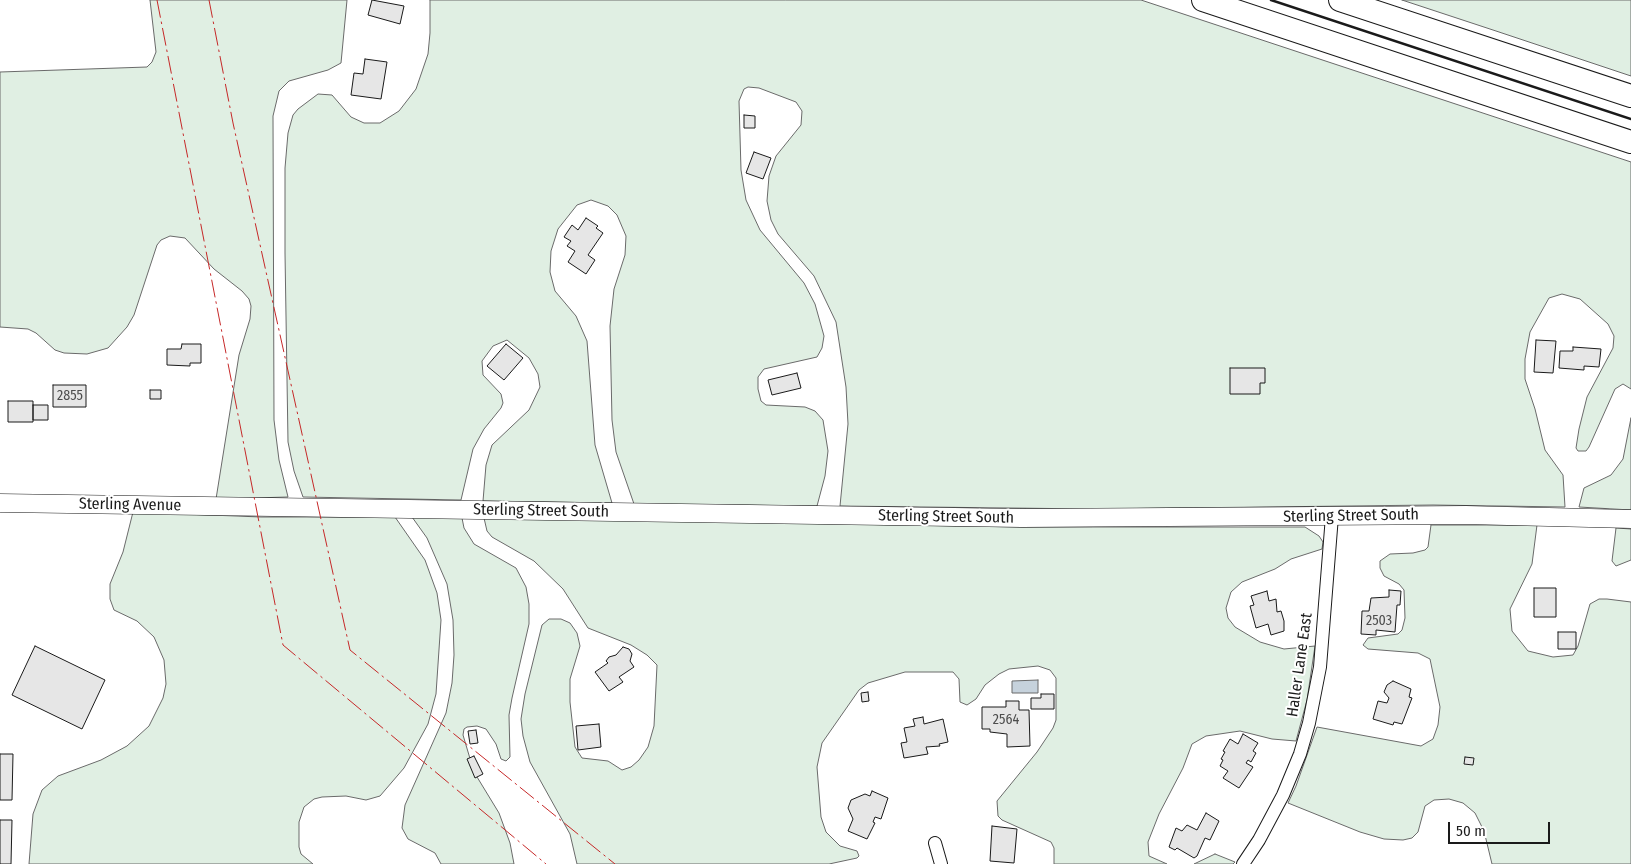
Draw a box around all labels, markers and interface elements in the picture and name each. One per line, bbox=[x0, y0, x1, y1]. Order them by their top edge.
house number: 2855 bbox=[57, 388, 83, 404]
street label: Sterling Avenue bbox=[79, 495, 181, 515]
street label: Sterling Street South bbox=[473, 500, 609, 522]
street label: Sterling Street South bbox=[1283, 505, 1419, 527]
street label: Sterling Street South bbox=[878, 506, 1014, 528]
street label: Haller Lane East bbox=[1283, 612, 1317, 718]
house number: 2503 bbox=[1366, 613, 1392, 629]
house number: 2564 bbox=[993, 712, 1019, 728]
scale bar bbox=[1451, 812, 1554, 844]
text: 50 m bbox=[1456, 822, 1486, 840]

